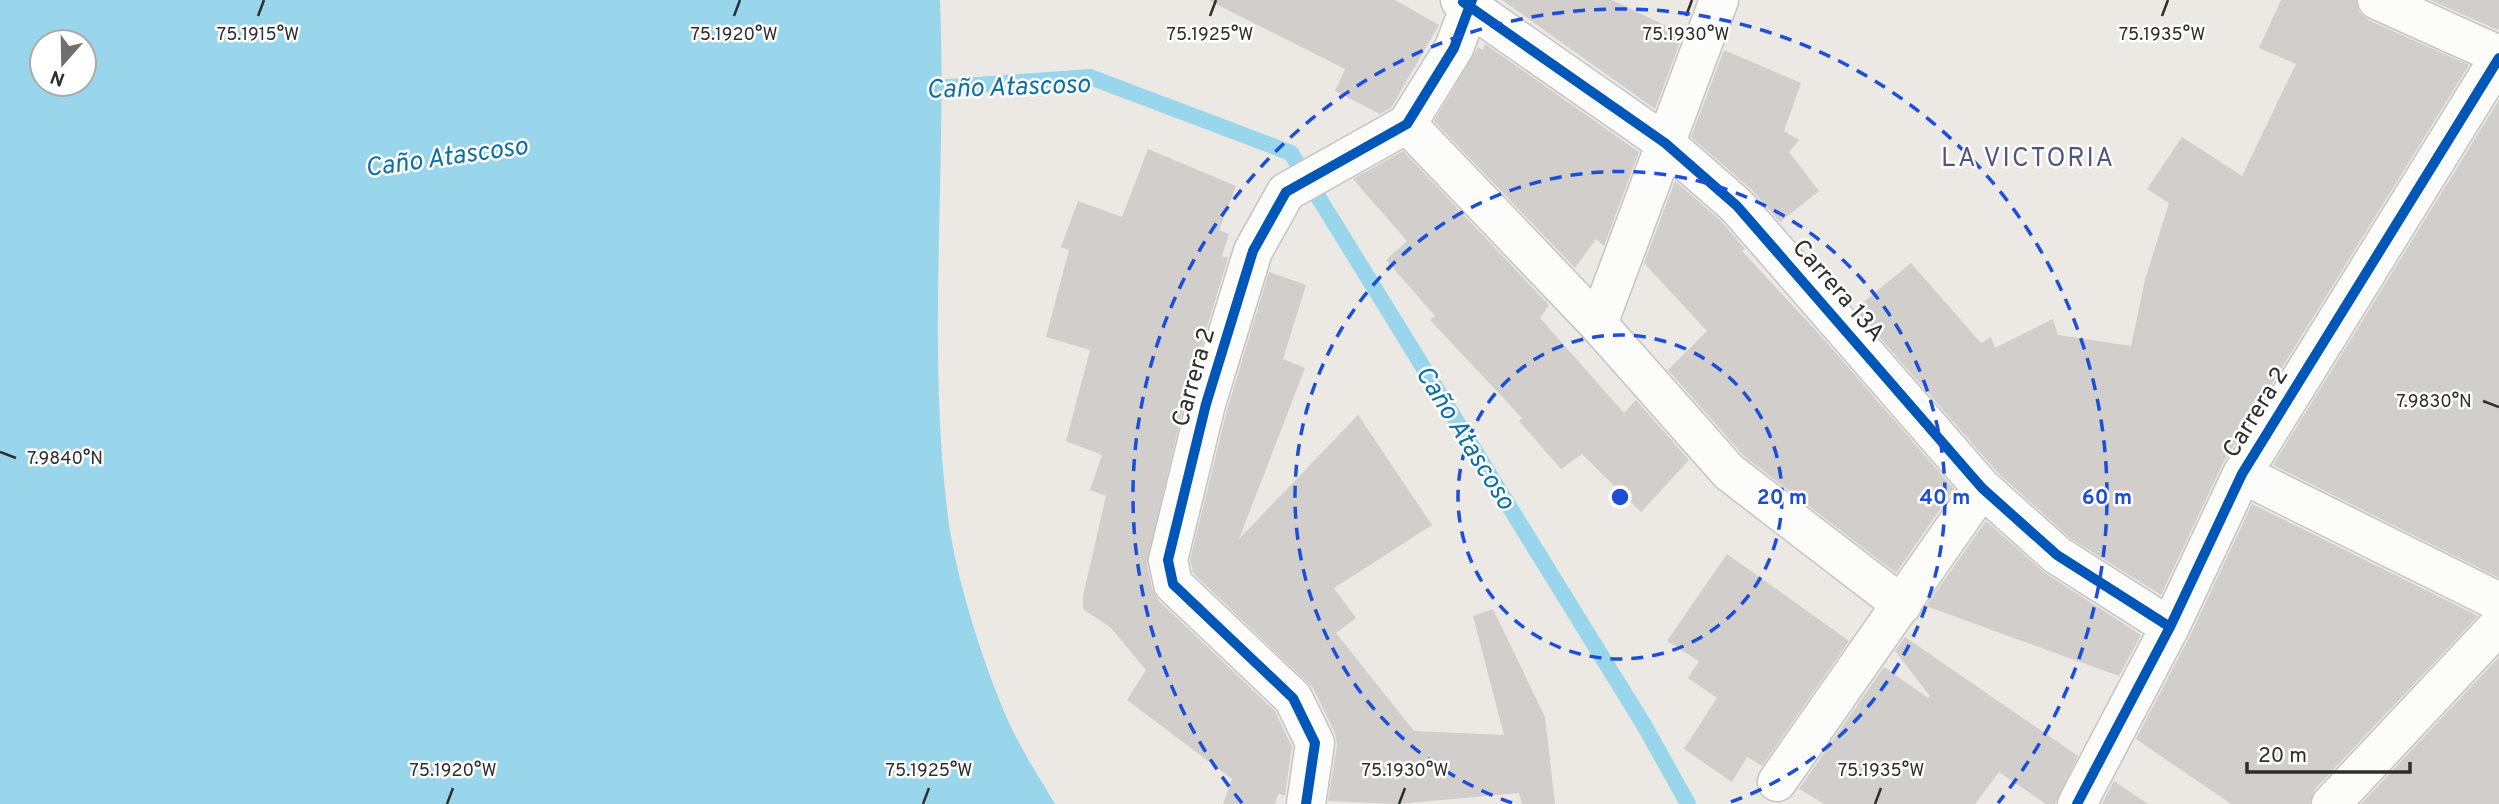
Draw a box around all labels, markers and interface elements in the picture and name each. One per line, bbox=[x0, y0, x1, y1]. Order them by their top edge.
text: 75.1915°W bbox=[217, 24, 299, 47]
text: 75.1920°W bbox=[690, 24, 778, 47]
text: 75.1925°W bbox=[1167, 24, 1253, 47]
text: 75.1930°W bbox=[1643, 24, 1729, 47]
text: 75.1935°W bbox=[2119, 24, 2205, 47]
north arrow bbox=[28, 28, 98, 98]
text: N bbox=[47, 63, 68, 91]
water label: Caño Atascoso bbox=[926, 69, 1091, 108]
water label: Caño Atascoso bbox=[363, 131, 530, 186]
district label: LA VICTORIA bbox=[1941, 143, 2115, 176]
street label: Carrera 13A bbox=[1785, 234, 1890, 349]
street label: Carrera 2 bbox=[1167, 325, 1223, 430]
water label: Caño Atascoso bbox=[1406, 360, 1521, 517]
street label: Carrera 2 bbox=[2217, 362, 2296, 464]
text: 7.9830°N bbox=[2396, 391, 2472, 414]
text: 7.9840°N bbox=[27, 448, 103, 471]
centre of rings bbox=[1608, 485, 1632, 509]
text: 20 m bbox=[1757, 485, 1807, 512]
text: 40 m bbox=[1920, 485, 1970, 512]
text: 60 m bbox=[2082, 485, 2132, 512]
scale bar bbox=[2247, 730, 2410, 774]
text: 20 m bbox=[2258, 743, 2307, 770]
text: 75.1920°W bbox=[409, 760, 497, 783]
text: 75.1925°W bbox=[886, 760, 972, 783]
text: 75.1930°W bbox=[1362, 760, 1448, 783]
text: 75.1935°W bbox=[1838, 760, 1924, 783]

